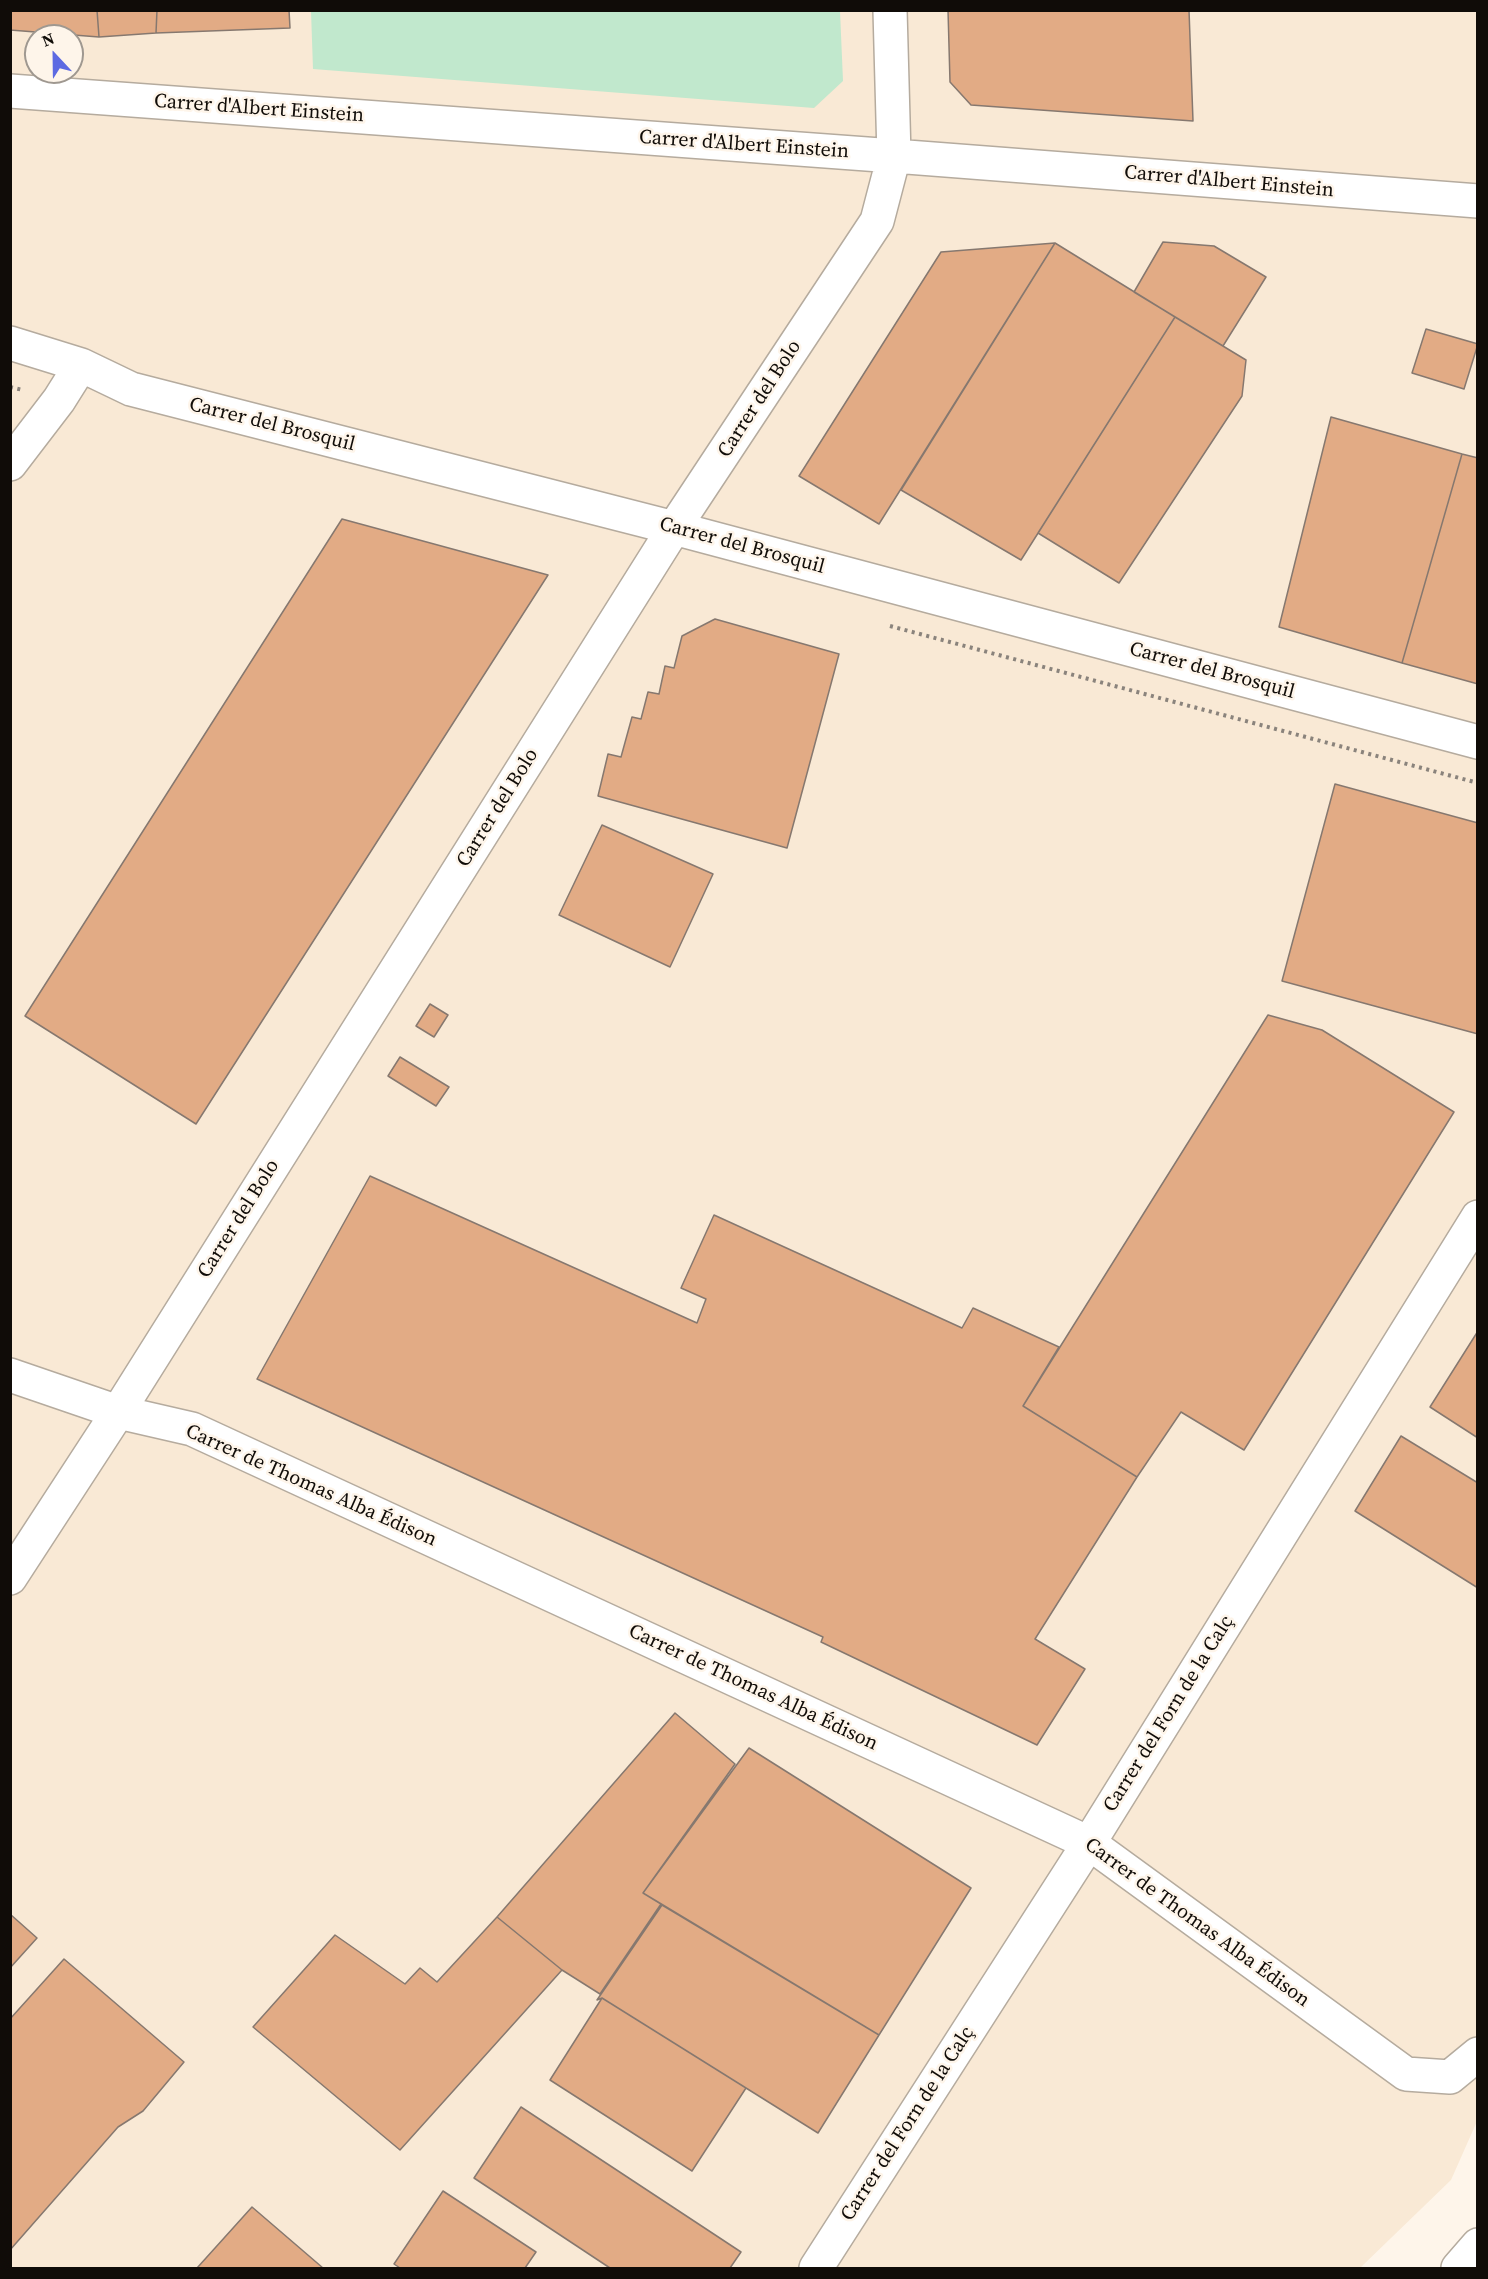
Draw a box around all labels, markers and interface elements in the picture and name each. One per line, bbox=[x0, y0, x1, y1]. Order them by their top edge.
north arrow bbox=[24, 24, 84, 84]
text: N bbox=[38, 27, 58, 52]
street label: Carrer d'Albert Einstein bbox=[153, 90, 365, 128]
street label: Carrer d'Albert Einstein bbox=[638, 126, 850, 164]
street label: Carrer d'Albert Einstein bbox=[1123, 161, 1335, 203]
street label: Carrer del Bolo bbox=[713, 336, 807, 462]
street label: Carrer del Brosquil bbox=[187, 393, 357, 457]
street label: Carrer del Brosquil bbox=[657, 512, 827, 580]
street label: Carrer del Brosquil bbox=[1127, 637, 1297, 705]
street label: Carrer del Bolo bbox=[452, 744, 544, 872]
street label: Carrer del Bolo bbox=[193, 1155, 285, 1283]
street label: Carrer de Thomas Alba Édison bbox=[182, 1420, 440, 1552]
street label: Carrer del Forn de la Calç bbox=[1099, 1611, 1239, 1817]
street label: Carrer de Thomas Alba Édison bbox=[625, 1620, 881, 1756]
street label: Carrer de Thomas Alba Édison bbox=[1080, 1833, 1314, 2013]
street label: Carrer del Forn de la Calç bbox=[836, 2022, 980, 2226]

